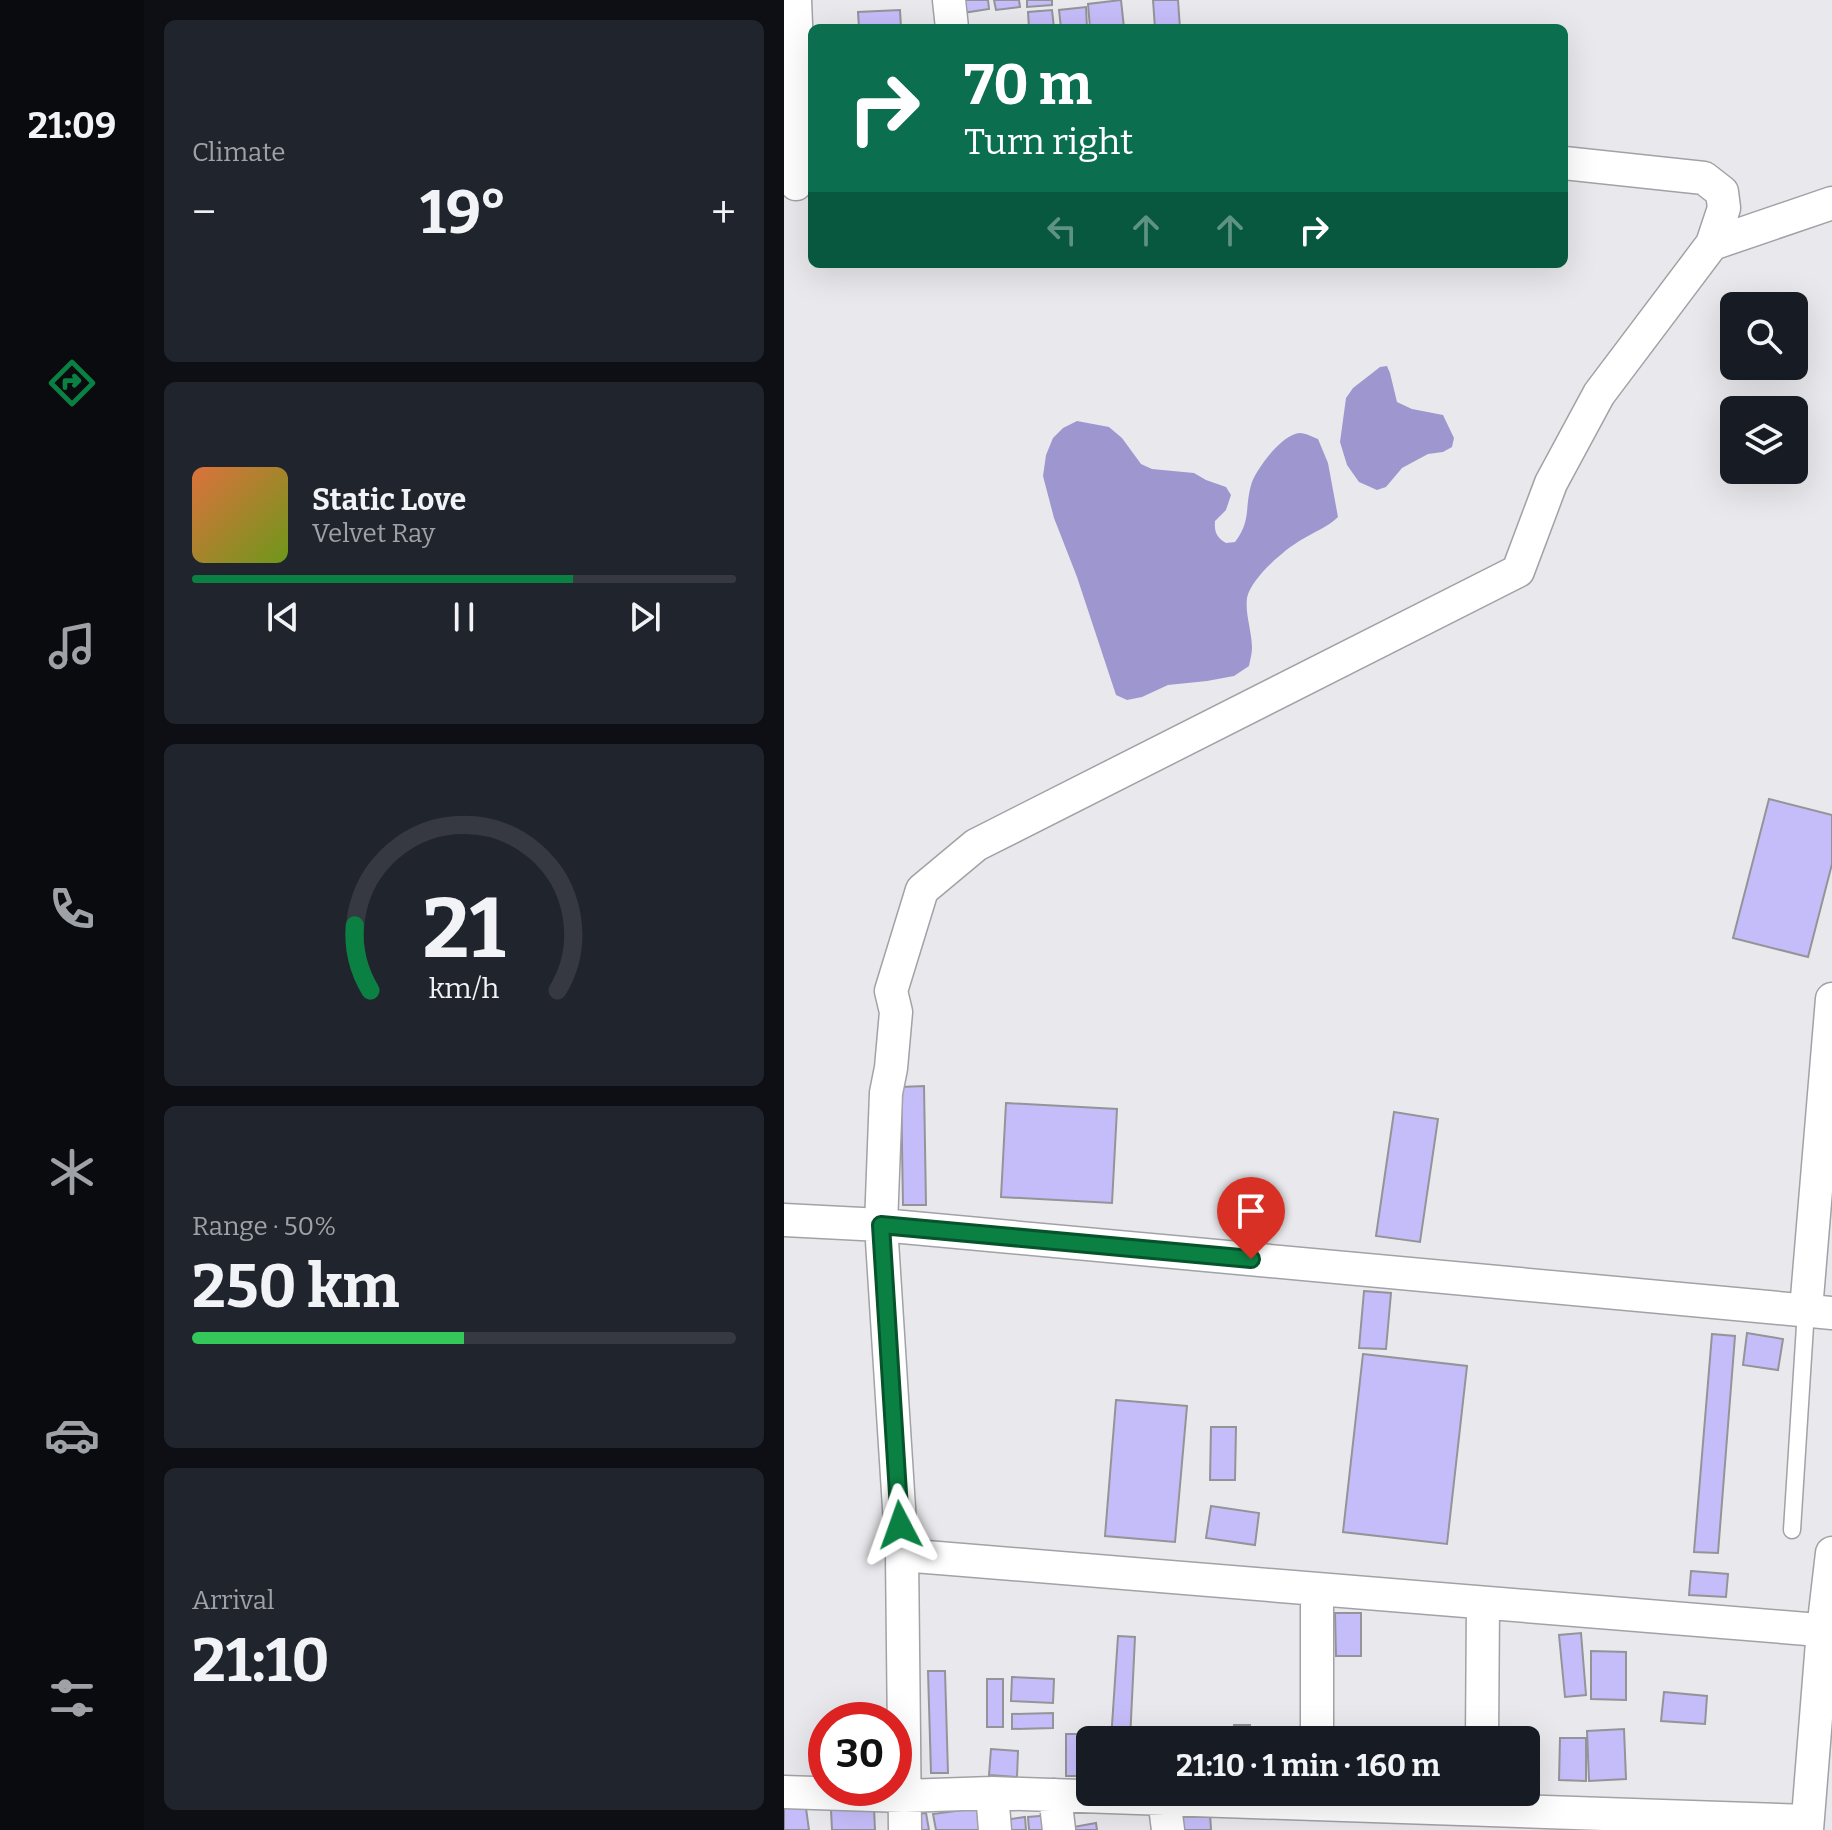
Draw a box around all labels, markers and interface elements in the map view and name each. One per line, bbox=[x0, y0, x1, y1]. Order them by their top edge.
text: 70 m bbox=[964, 52, 1092, 119]
icon: right bbox=[832, 56, 936, 160]
text: 21:09 bbox=[28, 104, 116, 148]
text: Turn right bbox=[964, 120, 1133, 164]
text: Climate bbox=[192, 137, 286, 168]
text: 19° bbox=[420, 177, 507, 249]
text: − bbox=[192, 186, 216, 239]
text: + bbox=[711, 186, 736, 239]
icon: left bbox=[1040, 208, 1084, 252]
icon: ahead bbox=[1124, 208, 1168, 252]
icon: ahead bbox=[1208, 208, 1252, 252]
icon: right bbox=[1292, 208, 1336, 252]
map controls bbox=[1720, 292, 1808, 484]
button: search bbox=[1720, 292, 1808, 380]
icon: directions bbox=[44, 355, 100, 411]
button: layers bbox=[1720, 396, 1808, 484]
text: Static Love bbox=[312, 482, 466, 518]
text: Velvet Ray bbox=[312, 518, 435, 549]
icon: previous bbox=[261, 595, 305, 639]
icon: pause bbox=[442, 595, 486, 639]
icon: next bbox=[623, 595, 667, 639]
icon: music bbox=[44, 618, 100, 674]
text: 21 bbox=[423, 879, 505, 979]
icon: phone bbox=[44, 881, 100, 937]
text: km/h bbox=[429, 971, 500, 1006]
icon: climate bbox=[44, 1144, 100, 1200]
pin bbox=[1217, 1177, 1285, 1259]
icon: arrive bbox=[1229, 1189, 1273, 1233]
text: Range · 50% bbox=[192, 1211, 336, 1242]
text: 250 km bbox=[192, 1251, 400, 1323]
icon: car bbox=[44, 1407, 100, 1463]
position arrow bbox=[858, 1483, 942, 1567]
text: Arrival bbox=[192, 1585, 274, 1616]
text: 21:10 bbox=[192, 1625, 330, 1697]
icon: filters bbox=[44, 1670, 100, 1726]
speed limit sign: 30 bbox=[808, 1702, 912, 1806]
text: 21:10 · 1 min · 160 m bbox=[1176, 1748, 1440, 1784]

